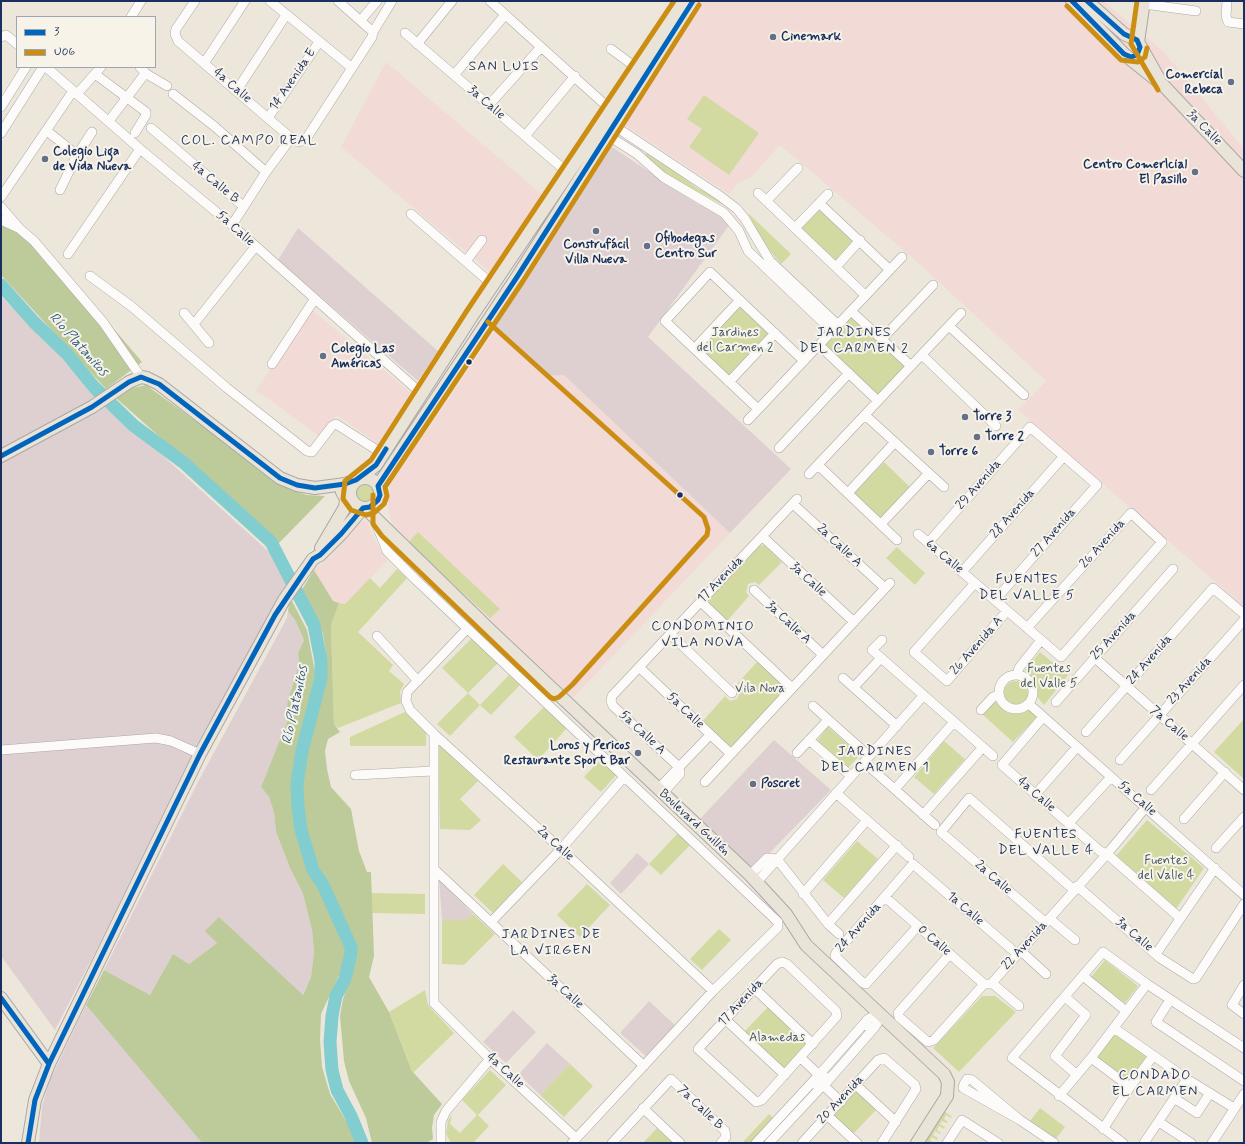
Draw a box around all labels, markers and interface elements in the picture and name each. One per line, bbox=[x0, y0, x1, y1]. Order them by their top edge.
legend bbox=[16, 16, 156, 68]
text: 3 bbox=[54, 24, 59, 40]
place label: Cinemark bbox=[781, 29, 841, 45]
marker: Cinemark bbox=[768, 32, 778, 42]
text: U06 bbox=[54, 44, 75, 60]
street label: 14 Avenida E bbox=[266, 46, 320, 114]
district label: SAN LUIS bbox=[468, 59, 540, 75]
street label: 4a Calle bbox=[210, 65, 254, 107]
place label: Comercial Rebeca bbox=[1165, 67, 1223, 98]
marker: Comercial Rebeca bbox=[1226, 77, 1236, 87]
street label: 3a Calle bbox=[464, 83, 508, 123]
street label: 3a Calle bbox=[1183, 107, 1225, 149]
district label: COL. CAMPO REAL bbox=[181, 133, 317, 149]
place label: Colegio Liga de Vida Nueva bbox=[53, 144, 131, 175]
marker: Colegio Liga de Vida Nueva bbox=[40, 154, 50, 164]
place label: Centro Comerlcial El Pasillo bbox=[1083, 157, 1187, 188]
street label: 4a Calle B bbox=[188, 159, 242, 207]
marker: Centro Comerlcial El Pasillo bbox=[1190, 167, 1200, 177]
street label: 5a Calle bbox=[213, 208, 257, 250]
marker: Construfácil Villa Nueva bbox=[591, 226, 601, 236]
place label: Ofibodegas Centro Sur bbox=[655, 231, 717, 262]
place label: Construfácil Villa Nueva bbox=[563, 237, 629, 268]
marker: Ofibodegas Centro Sur bbox=[642, 241, 652, 251]
water label: Río Platanitos bbox=[45, 310, 111, 380]
park label: Jardines del Carmen 2 bbox=[697, 325, 773, 356]
district label: JARDINES DEL CARMEN 2 bbox=[799, 325, 909, 358]
place label: Colegio Las Américas bbox=[331, 341, 394, 372]
marker: Colegio Las Américas bbox=[318, 351, 328, 361]
unlabelled marker bbox=[464, 357, 474, 367]
place label: Torre 3 bbox=[973, 409, 1011, 425]
marker: Torre 3 bbox=[960, 412, 970, 422]
place label: Torre 2 bbox=[985, 429, 1024, 445]
marker: Torre 2 bbox=[972, 432, 982, 442]
place label: Torre 6 bbox=[939, 444, 978, 460]
marker: Torre 6 bbox=[926, 447, 936, 457]
street label: 29 Avenida bbox=[953, 457, 1005, 513]
street label: 28 Avenida bbox=[987, 486, 1039, 542]
unlabelled marker bbox=[675, 490, 685, 500]
street label: 27 Avenida bbox=[1028, 505, 1080, 561]
street label: 26 Avenida bbox=[1077, 516, 1129, 572]
street label: 2a Calle A bbox=[813, 521, 865, 571]
street label: 6a Calle bbox=[922, 537, 966, 577]
street label: 17 Avenida bbox=[695, 553, 747, 607]
street label: 3a Calle bbox=[787, 559, 829, 601]
district label: FUENTES DEL VALLE 5 bbox=[979, 572, 1075, 604]
street label: 3a Calle A bbox=[762, 598, 814, 648]
street label: 25 Avenida bbox=[1088, 608, 1140, 664]
street label: 26 Avenida A bbox=[947, 613, 1007, 679]
district label: CONDOMINIO VILA NOVA bbox=[652, 619, 754, 652]
street label: 24 Avenida bbox=[1124, 632, 1176, 688]
street label: 23 Avenida bbox=[1164, 654, 1216, 708]
park label: Fuentes del Valle 5 bbox=[1021, 661, 1077, 692]
water label: Río Platanitos bbox=[279, 664, 313, 746]
park label: Vila Nova bbox=[735, 681, 785, 697]
street label: 5a Calle bbox=[663, 689, 707, 733]
street label: 7a Calle bbox=[1147, 703, 1191, 745]
street label: 5a Calle A bbox=[615, 708, 669, 758]
place label: Loros y Pericos Restaurante Sport Bar bbox=[504, 738, 630, 769]
district label: JARDINES DEL CARMEN 1 bbox=[821, 744, 929, 776]
marker: Loros y Pericos Restaurante Sport Bar bbox=[633, 748, 643, 758]
street label: 4a Calle bbox=[1014, 774, 1058, 816]
place label: Poscret bbox=[761, 776, 800, 792]
street label: 5a Calle bbox=[1115, 778, 1159, 820]
marker: Poscret bbox=[748, 779, 758, 789]
street label: Boulevard Guillén bbox=[655, 786, 733, 860]
street label: 2a Calle bbox=[533, 823, 577, 865]
district label: FUENTES DEL VALLE 4 bbox=[999, 827, 1093, 860]
park label: Fuentes del Valle 4 bbox=[1138, 853, 1194, 884]
street label: 2a Calle bbox=[971, 858, 1015, 898]
street label: 1a Calle bbox=[943, 889, 987, 929]
street label: 24 Avenida bbox=[833, 900, 885, 956]
street label: 3a Calle bbox=[1112, 915, 1156, 955]
street label: 22 Avenida bbox=[999, 918, 1051, 974]
street label: 0 Calle bbox=[914, 922, 954, 960]
district label: JARDINES DE LA VIRGEN bbox=[501, 927, 601, 960]
street label: 3a Calle bbox=[544, 971, 586, 1013]
street label: 17 Avenida bbox=[715, 976, 767, 1030]
park label: Alamedas bbox=[749, 1030, 805, 1046]
street label: 4a Calle bbox=[483, 1050, 527, 1092]
district label: CONDADO EL CARMEN bbox=[1111, 1068, 1199, 1100]
street label: 20 Avenida bbox=[815, 1072, 867, 1128]
street label: 7a Calle B bbox=[674, 1082, 726, 1134]

